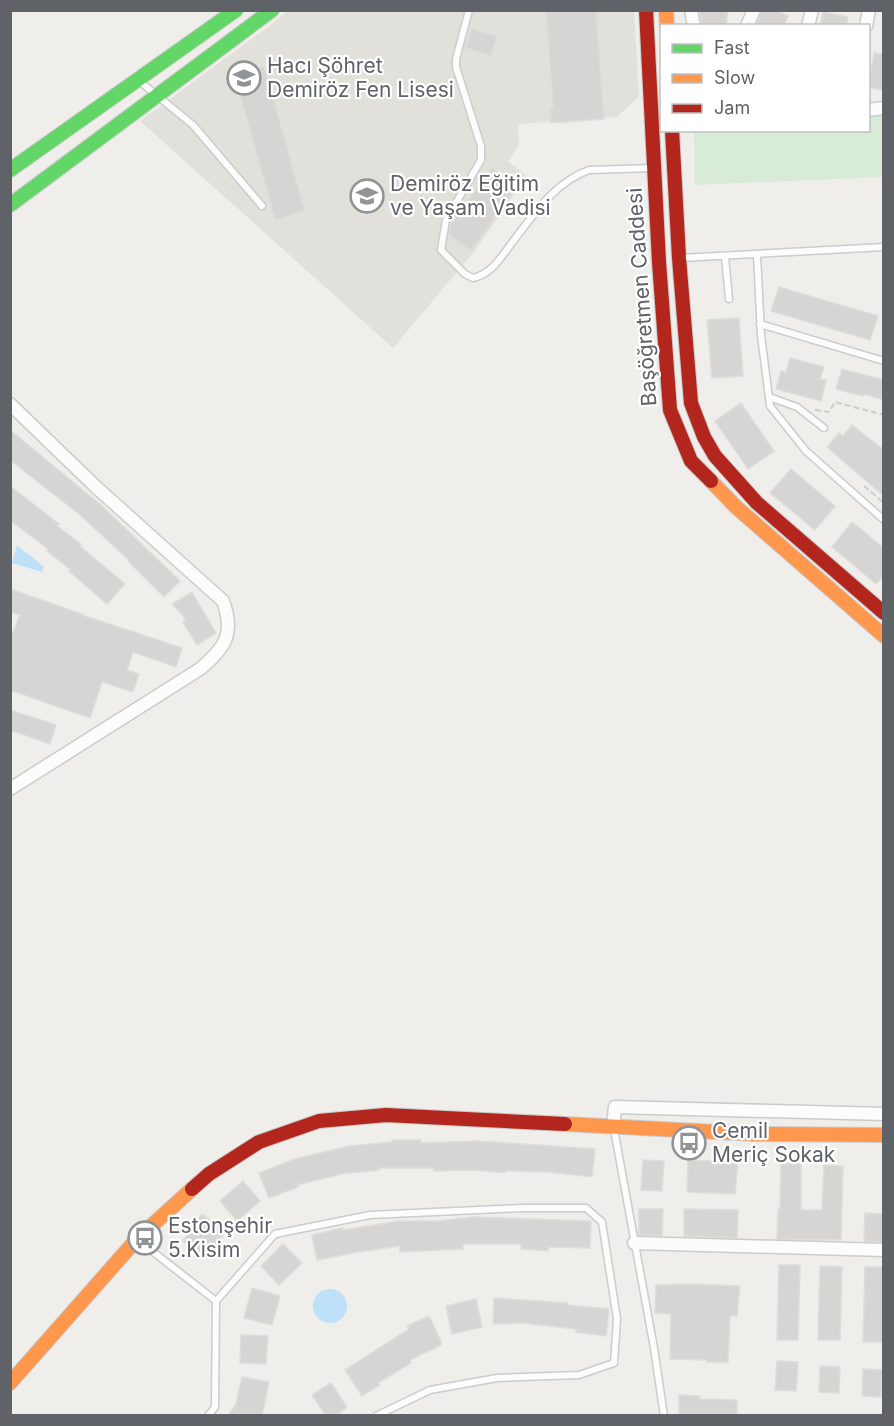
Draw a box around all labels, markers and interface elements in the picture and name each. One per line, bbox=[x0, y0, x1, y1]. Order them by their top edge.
legend bbox=[660, 24, 870, 132]
text: Fast bbox=[714, 37, 750, 58]
place label: Hacı Şöhret Demiröz Fen Lisesi bbox=[267, 53, 454, 102]
school or university icon: Hacı Şöhret Demiröz Fen Lisesi bbox=[226, 60, 262, 96]
text: Slow bbox=[714, 67, 755, 88]
text: Jam bbox=[714, 97, 750, 118]
place label: Demiröz Eğitim ve Yaşam Vadisi bbox=[390, 171, 551, 220]
school or university icon: Demiröz Eğitim ve Yaşam Vadisi bbox=[349, 178, 385, 214]
street label: Başöğretmen Caddesi bbox=[621, 187, 662, 407]
place label: Cemil Meriç Sokak bbox=[712, 1118, 836, 1167]
bus stop icon: Cemil Meriç Sokak bbox=[671, 1125, 707, 1161]
place label: Estonşehir 5.Kisim bbox=[168, 1213, 272, 1262]
bus stop icon: Estonşehir 5.Kisim bbox=[127, 1220, 163, 1256]

